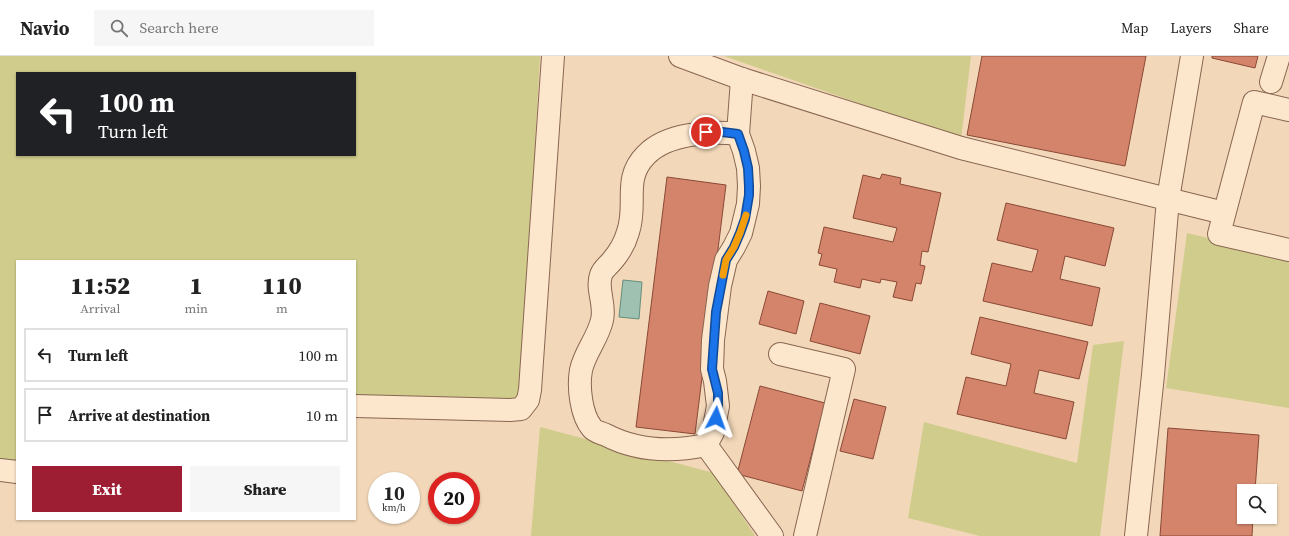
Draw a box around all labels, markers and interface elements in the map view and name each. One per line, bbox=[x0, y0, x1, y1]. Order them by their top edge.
search box bbox=[94, 10, 374, 46]
text: Navio bbox=[20, 15, 70, 41]
icon: search bbox=[108, 17, 130, 39]
text: Search here bbox=[140, 17, 219, 38]
text: Map bbox=[1121, 18, 1148, 38]
text: Layers bbox=[1170, 18, 1212, 38]
text: Share bbox=[1234, 18, 1269, 38]
text: 100 m bbox=[98, 83, 175, 121]
icon: left bbox=[32, 88, 84, 140]
pin bbox=[689, 115, 723, 149]
text: Turn left bbox=[98, 119, 168, 144]
icon: arrive bbox=[695, 121, 717, 143]
text: 11:52 bbox=[70, 269, 130, 302]
text: 1 bbox=[190, 269, 203, 302]
text: 110 bbox=[262, 269, 302, 302]
text: Arrival bbox=[80, 300, 120, 317]
text: min bbox=[184, 300, 208, 317]
text: m bbox=[276, 300, 288, 317]
icon: left bbox=[34, 344, 56, 366]
text: Turn left bbox=[68, 345, 128, 366]
text: 100 m bbox=[298, 345, 338, 366]
position arrow bbox=[695, 397, 737, 439]
icon: arrive bbox=[34, 404, 56, 426]
text: Arrive at destination bbox=[68, 405, 210, 426]
text: 10 m bbox=[306, 405, 338, 426]
button: Exit bbox=[32, 466, 182, 512]
button: Share bbox=[190, 466, 340, 512]
speed limit sign: 20 bbox=[428, 472, 480, 524]
text: 10 bbox=[383, 479, 405, 507]
map controls bbox=[1237, 484, 1277, 524]
button: search bbox=[1237, 484, 1277, 524]
text: km/h bbox=[382, 501, 406, 514]

